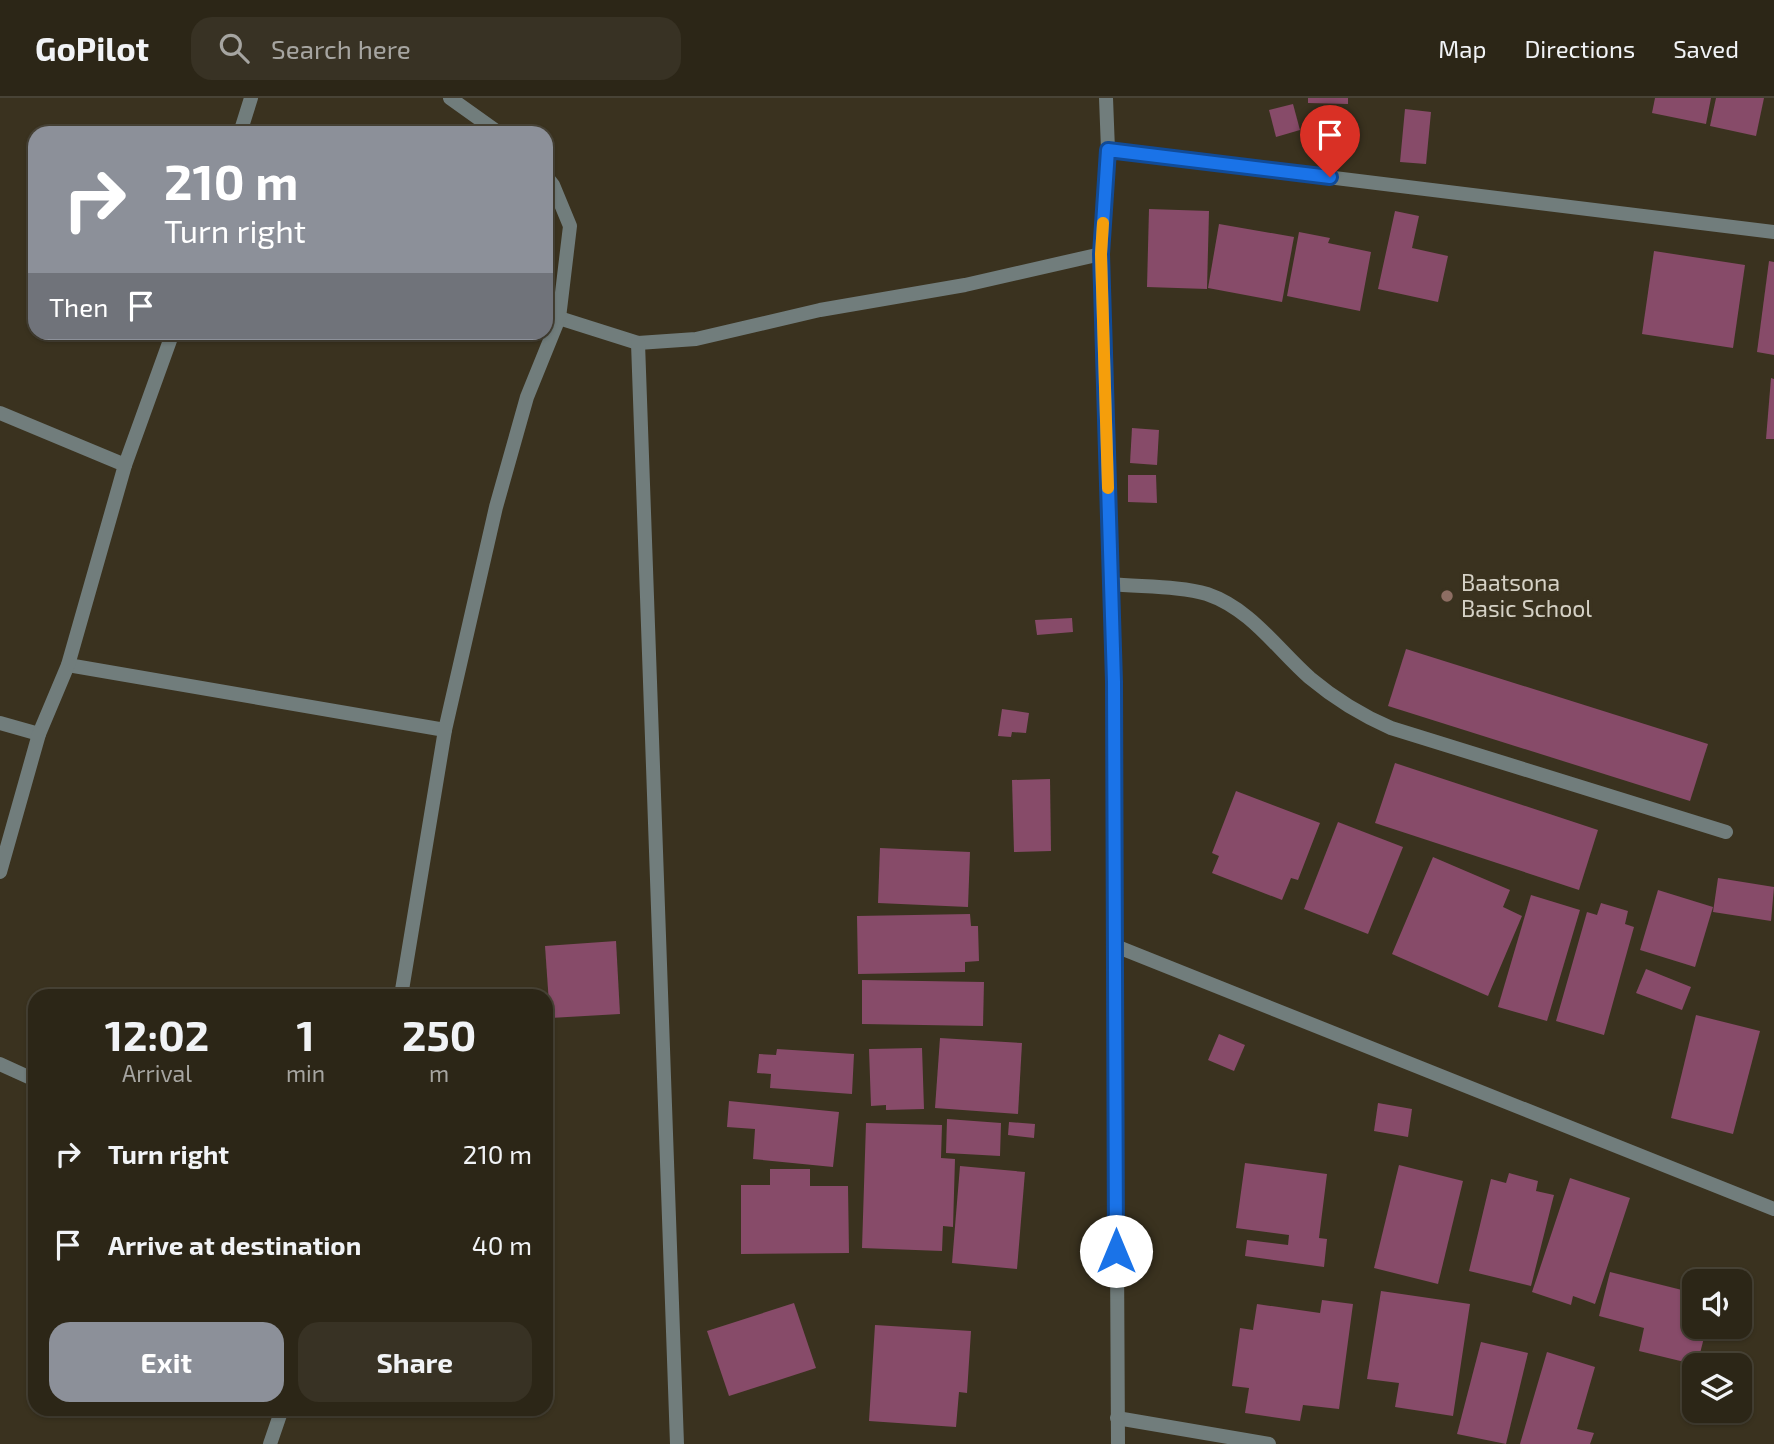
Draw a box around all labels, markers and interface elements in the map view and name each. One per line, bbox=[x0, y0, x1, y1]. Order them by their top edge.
search box bbox=[191, 17, 681, 80]
text: GoPilot bbox=[35, 28, 149, 68]
icon: search bbox=[215, 29, 253, 67]
text: Search here bbox=[271, 33, 411, 64]
text: Map bbox=[1438, 34, 1486, 63]
text: Directions bbox=[1524, 34, 1635, 63]
text: Saved bbox=[1673, 34, 1739, 63]
pin bbox=[1300, 105, 1360, 177]
icon: arrive bbox=[1311, 116, 1349, 154]
text: 210 m bbox=[164, 151, 298, 210]
icon: right bbox=[49, 154, 140, 245]
text: Turn right bbox=[164, 211, 306, 249]
icon: arrive bbox=[122, 287, 160, 325]
text: Then bbox=[49, 291, 108, 322]
place label: Baatsona Basic School bbox=[1461, 568, 1592, 622]
marker: Baatsona Basic School bbox=[1439, 588, 1455, 604]
text: 12:02 bbox=[105, 1009, 209, 1059]
text: 1 bbox=[297, 1009, 315, 1059]
text: 250 bbox=[402, 1009, 476, 1059]
text: Arrival bbox=[122, 1059, 192, 1087]
text: min bbox=[286, 1059, 325, 1087]
text: m bbox=[429, 1059, 449, 1087]
icon: right bbox=[49, 1135, 87, 1173]
text: Turn right bbox=[108, 1138, 229, 1169]
text: 210 m bbox=[463, 1138, 532, 1169]
position arrow bbox=[1079, 1214, 1153, 1288]
icon: arrive bbox=[49, 1226, 87, 1264]
text: Arrive at destination bbox=[108, 1229, 361, 1260]
text: 40 m bbox=[472, 1229, 532, 1260]
map controls bbox=[1682, 1269, 1752, 1423]
button: sound bbox=[1682, 1269, 1752, 1339]
button: Exit bbox=[49, 1322, 284, 1402]
button: Share bbox=[298, 1322, 532, 1402]
button: layers bbox=[1682, 1353, 1752, 1423]

